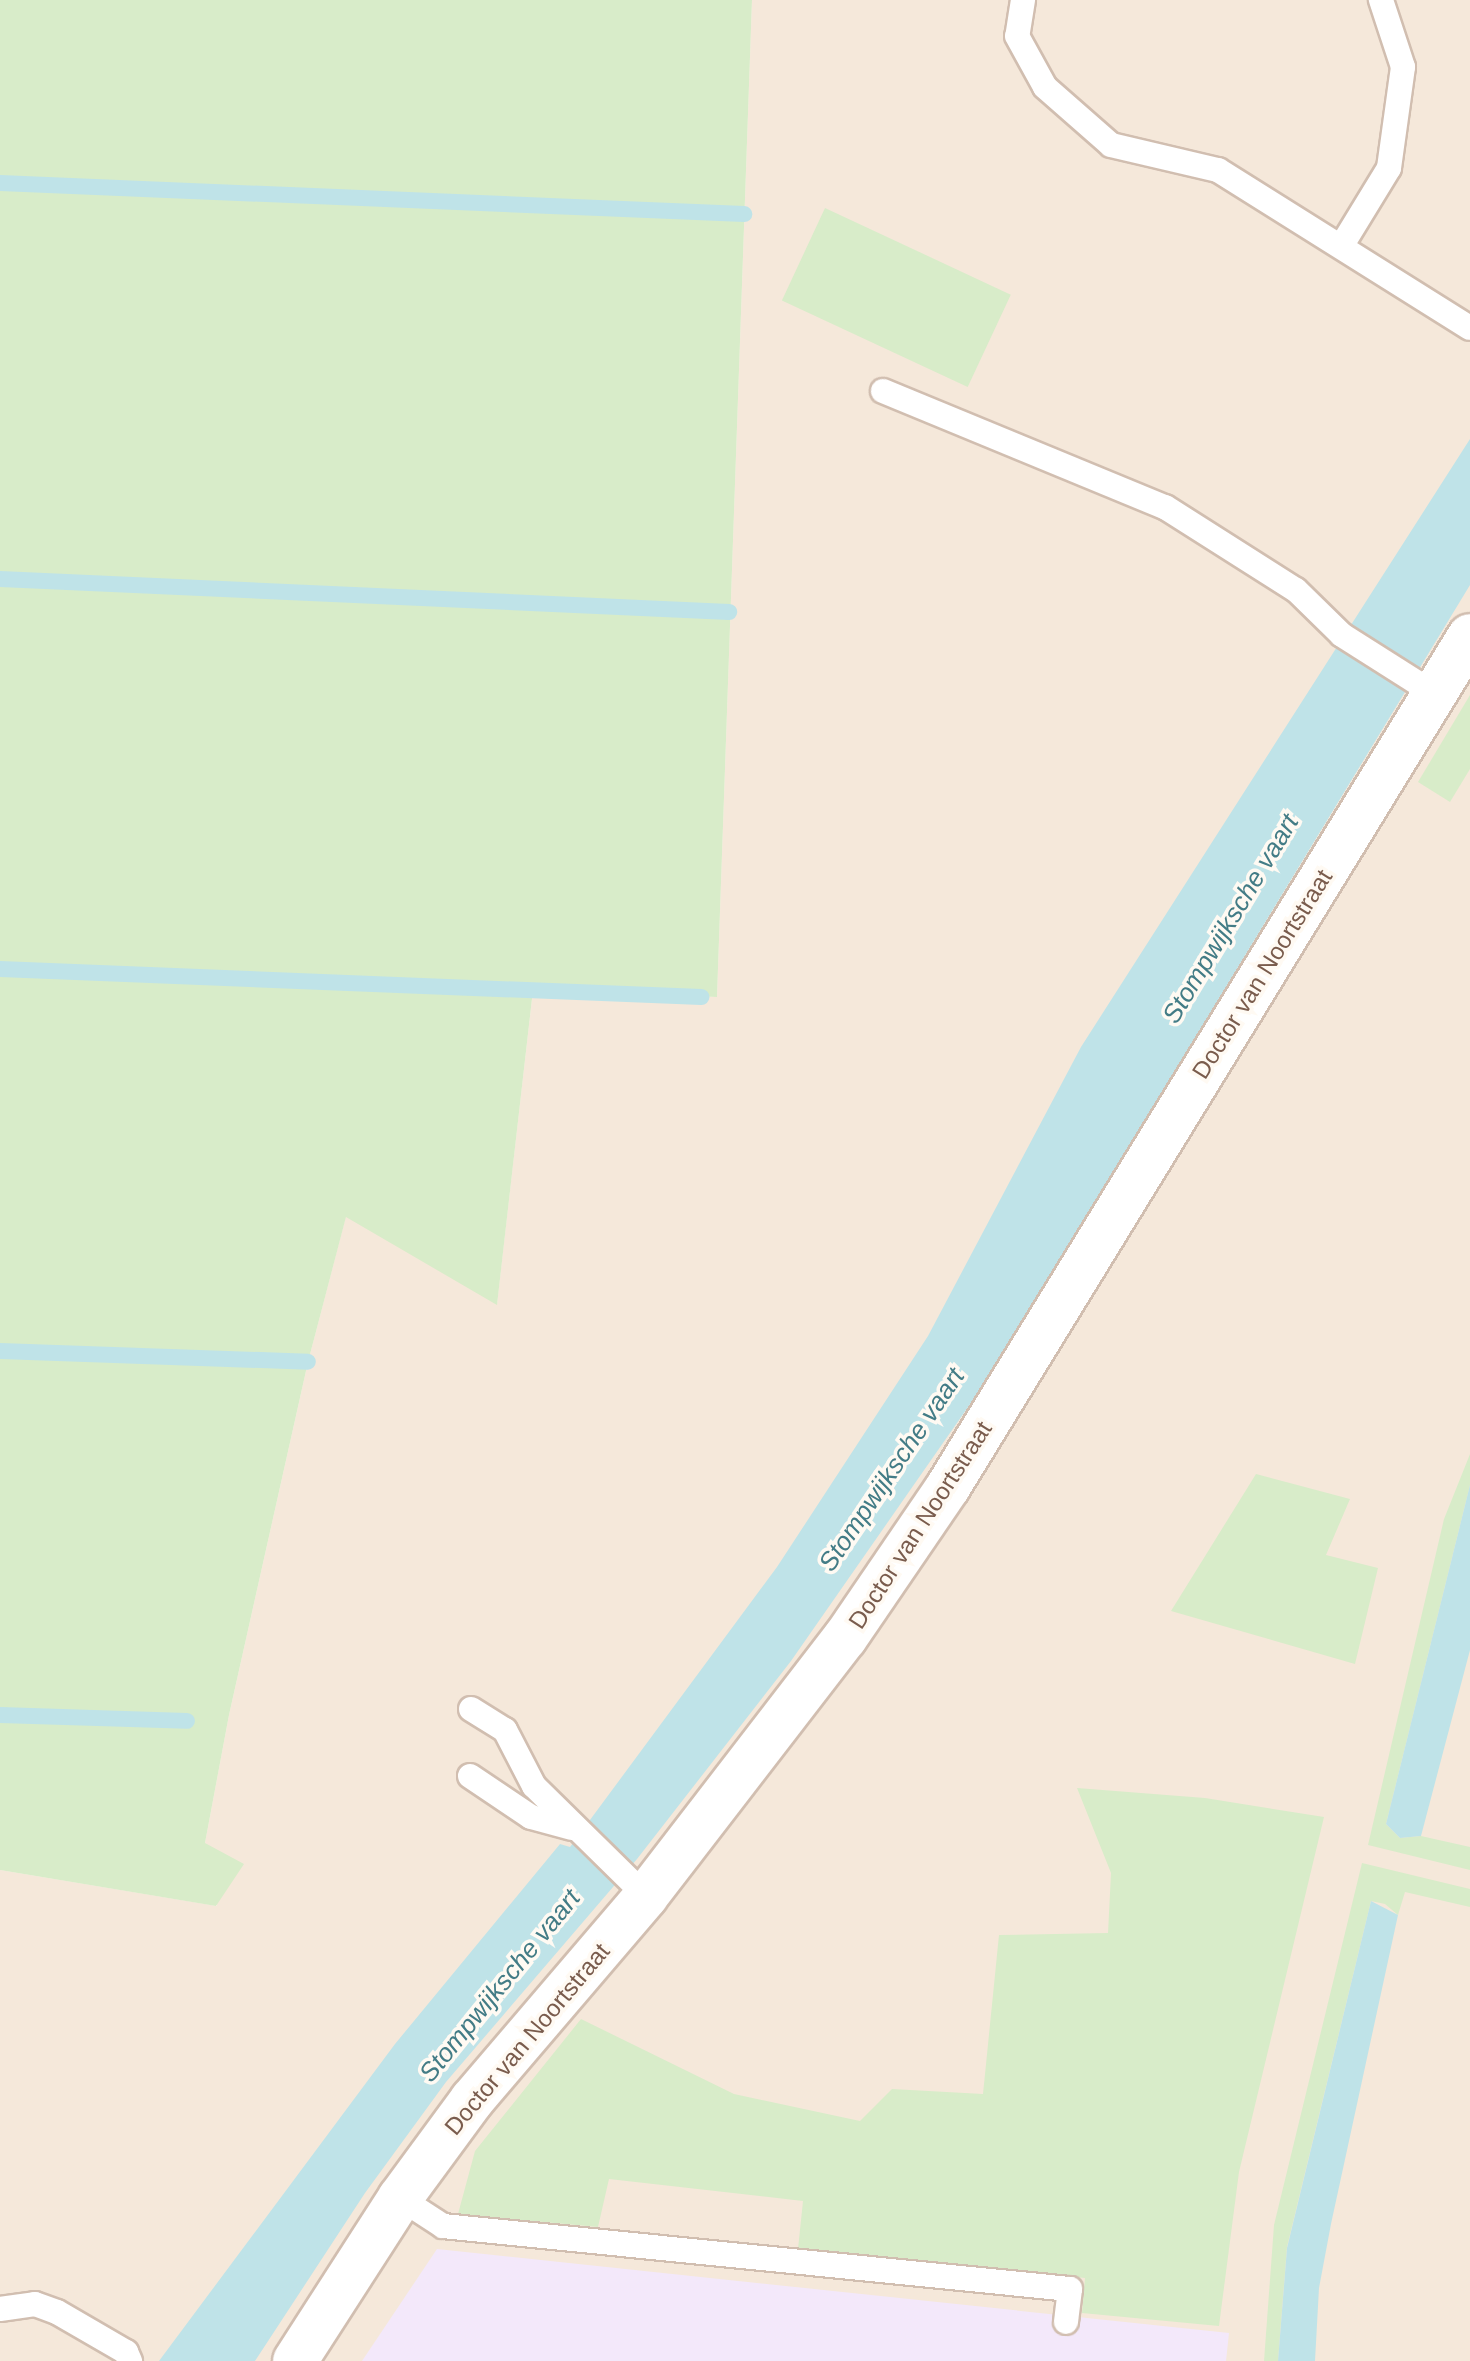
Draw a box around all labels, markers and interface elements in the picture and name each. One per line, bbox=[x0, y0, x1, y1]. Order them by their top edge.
water label: Stompwijksche vaart bbox=[1156, 809, 1306, 1029]
street label: Doctor van Noortstraat bbox=[1186, 864, 1338, 1084]
water label: Stompwijksche vaart bbox=[812, 1362, 972, 1578]
street label: Doctor van Noortstraat bbox=[842, 1416, 998, 1634]
water label: Stompwijksche vaart bbox=[413, 1884, 587, 2088]
street label: Doctor van Noortstraat bbox=[438, 1937, 616, 2141]

